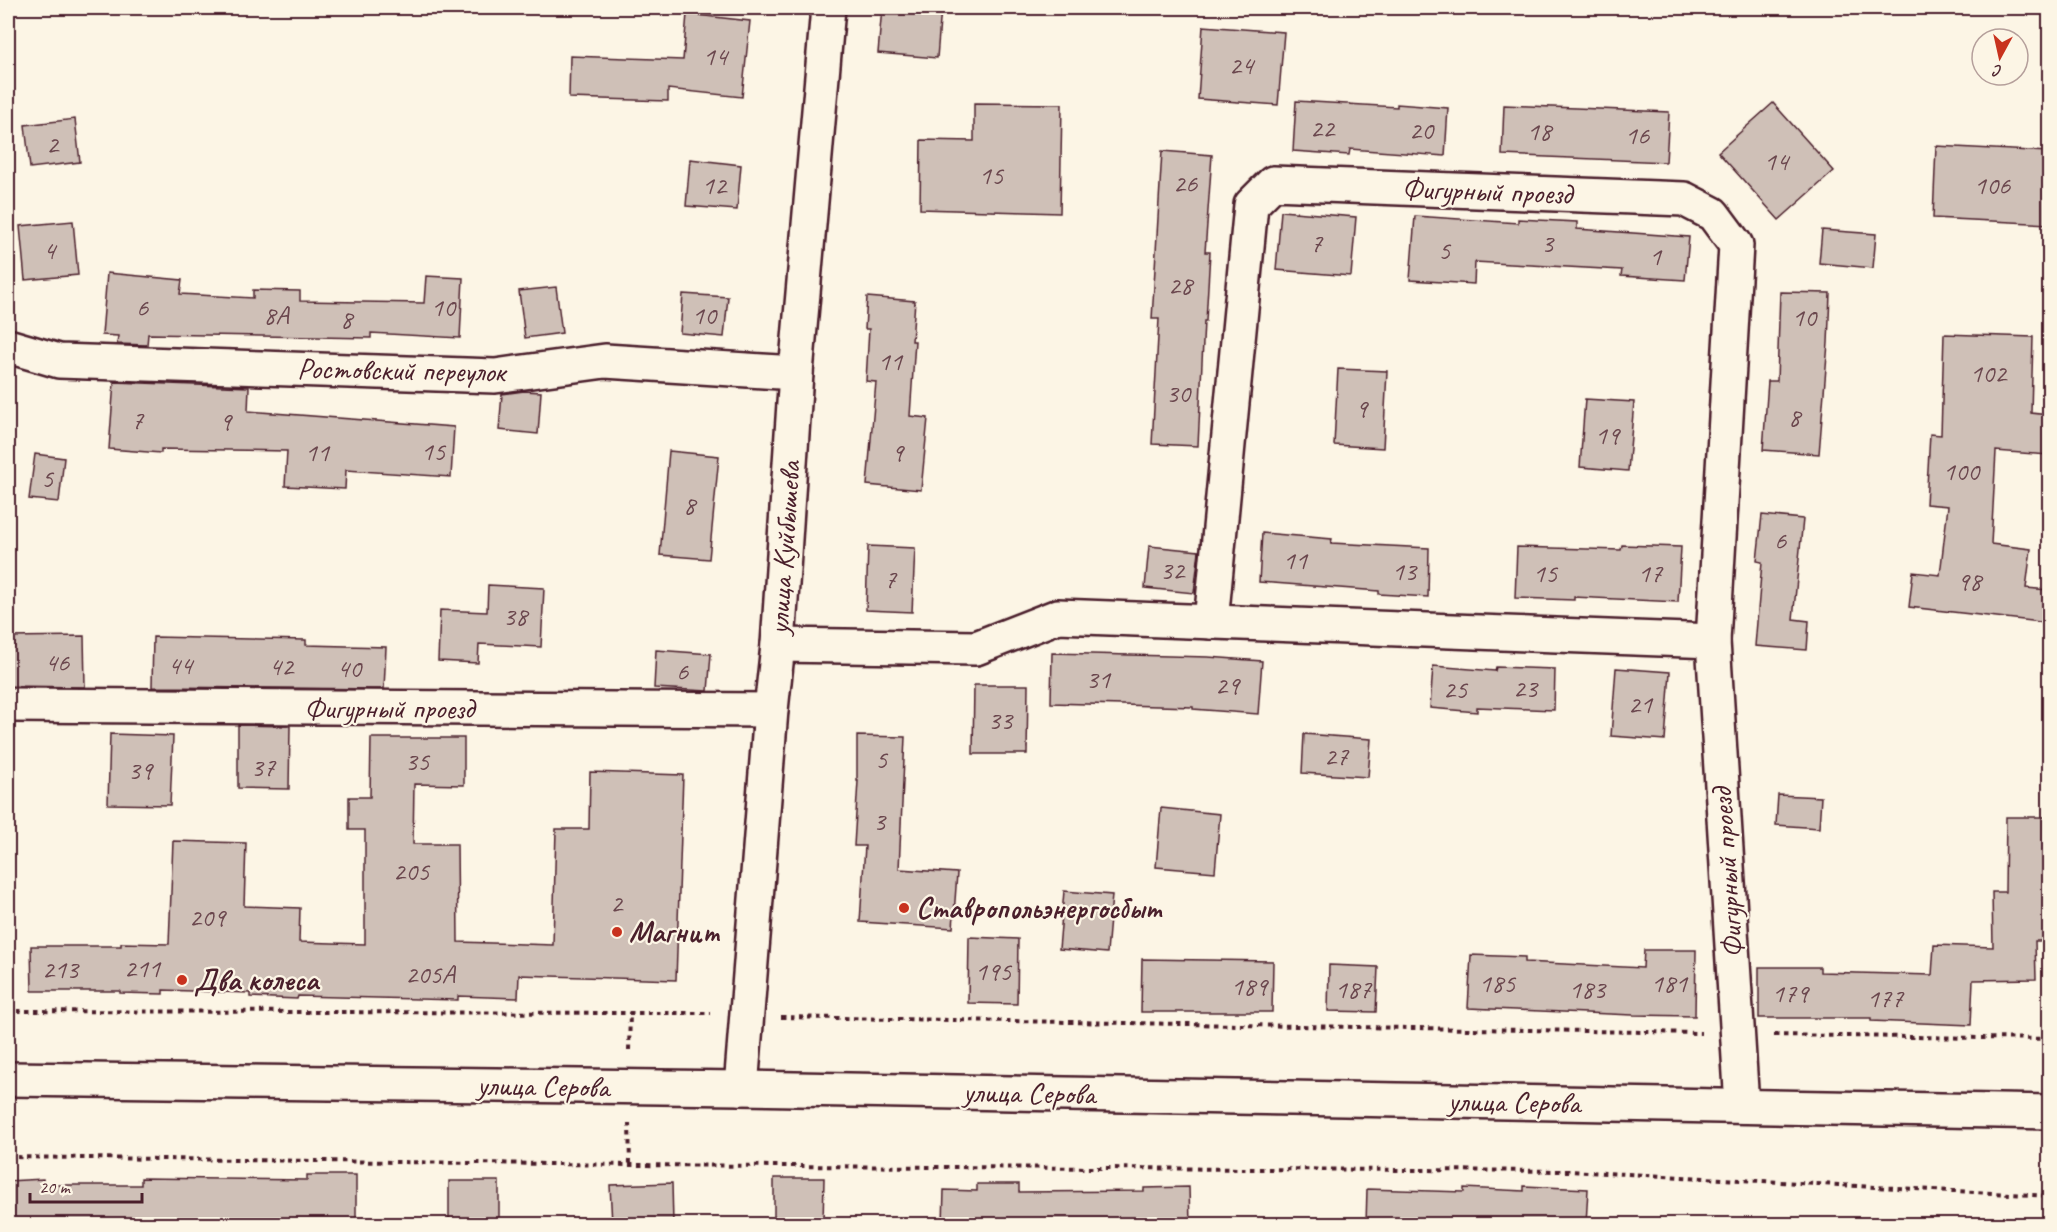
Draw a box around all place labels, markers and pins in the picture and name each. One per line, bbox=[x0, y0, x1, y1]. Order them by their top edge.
place label: Ставропольэнергосбыт bbox=[916, 889, 1164, 927]
marker: Ставропольэнергосбыт bbox=[897, 901, 911, 915]
place label: Магнит bbox=[629, 913, 720, 951]
marker: Магнит bbox=[610, 925, 624, 939]
place label: Два колеса bbox=[194, 961, 321, 999]
marker: Два колеса bbox=[175, 973, 189, 987]

